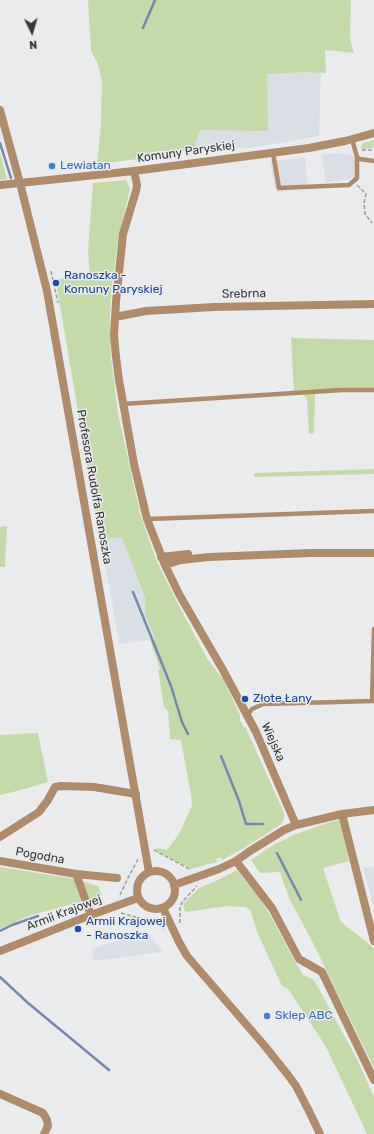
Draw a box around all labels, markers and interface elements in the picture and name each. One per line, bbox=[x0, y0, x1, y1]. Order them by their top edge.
north arrow bbox=[12, 12, 52, 52]
text: N bbox=[29, 38, 38, 51]
street label: Komuny Paryskiej bbox=[136, 138, 236, 166]
place label: Lewiatan bbox=[60, 159, 111, 173]
marker: Lewiatan bbox=[47, 161, 57, 171]
place label: Ranoszka - Komuny Paryskiej bbox=[64, 269, 162, 297]
marker: Ranoszka - Komuny Paryskiej bbox=[51, 278, 61, 288]
street label: Srebrna bbox=[222, 286, 266, 302]
street label: Profesora Rudolfa Ranoszka bbox=[73, 408, 115, 566]
place label: Złote Łany bbox=[253, 692, 312, 706]
marker: Złote Łany bbox=[240, 694, 250, 704]
street label: Wiejska bbox=[258, 720, 288, 764]
street label: Pogodna bbox=[14, 845, 66, 867]
street label: Armii Krajowej bbox=[24, 892, 104, 934]
place label: Armii Krajowej - Ranoszka bbox=[86, 915, 165, 943]
marker: Armii Krajowej - Ranoszka bbox=[73, 924, 83, 934]
place label: Sklep ABC bbox=[275, 1009, 332, 1023]
marker: Sklep ABC bbox=[262, 1011, 272, 1021]

